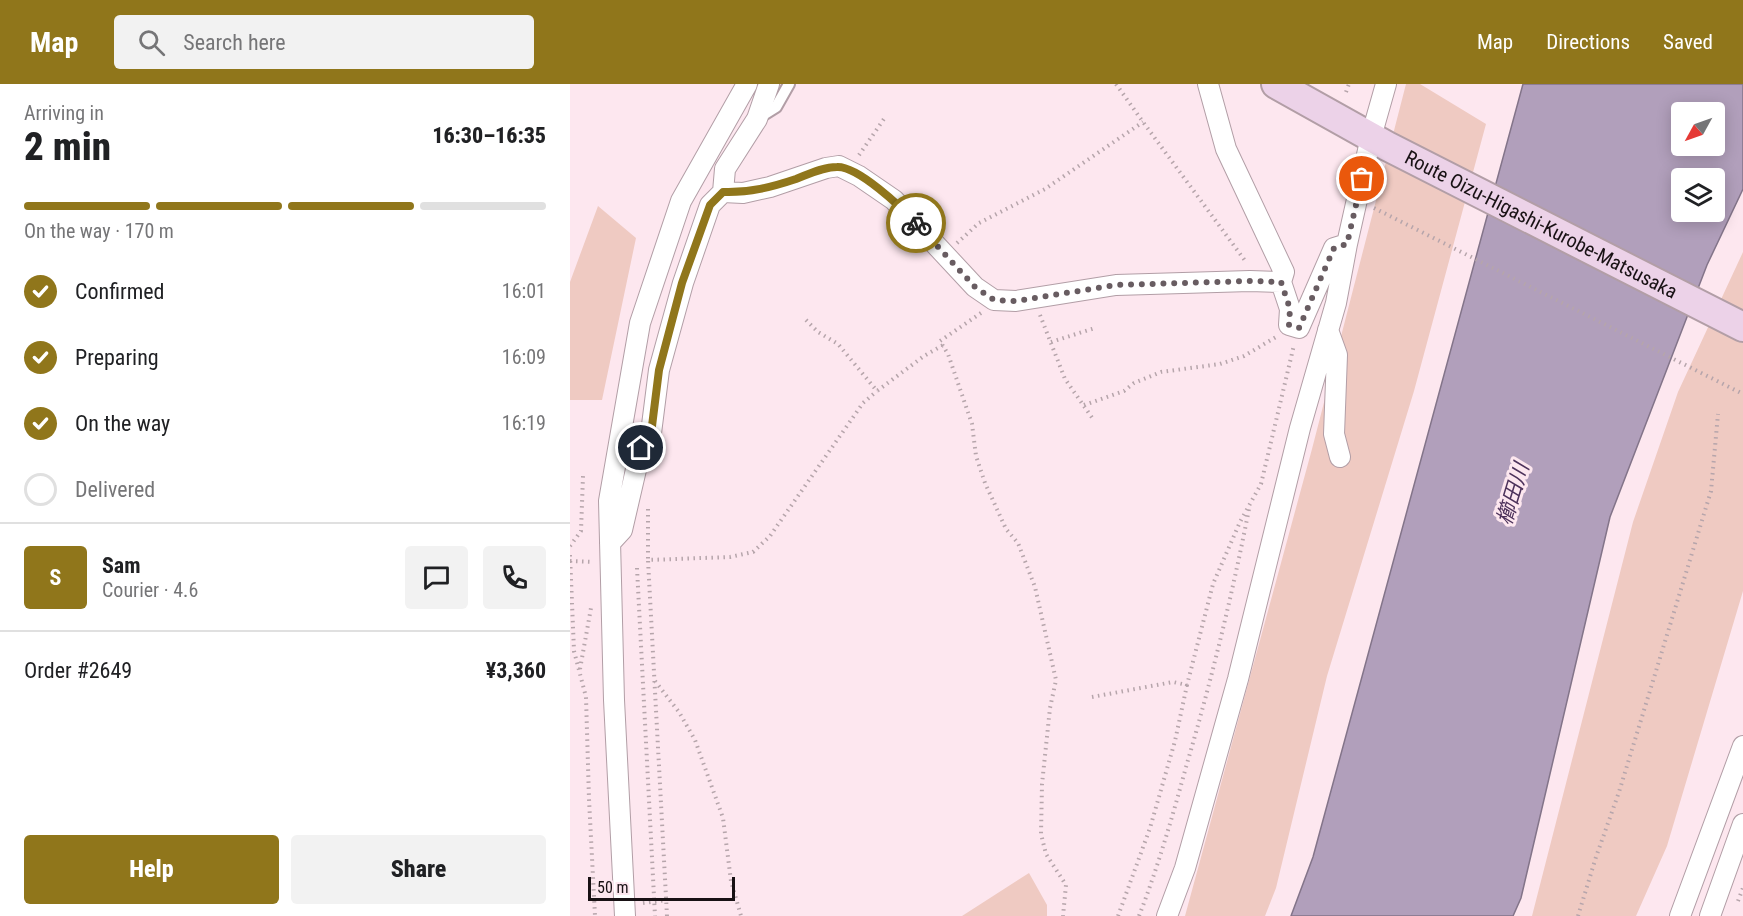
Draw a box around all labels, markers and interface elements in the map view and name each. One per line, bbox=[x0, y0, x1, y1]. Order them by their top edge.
search box bbox=[114, 15, 534, 69]
text: Map bbox=[30, 26, 78, 59]
icon: search bbox=[135, 26, 168, 59]
text: Search here bbox=[183, 30, 286, 55]
text: Map bbox=[1477, 30, 1513, 54]
text: Directions bbox=[1546, 30, 1630, 54]
text: Saved bbox=[1663, 30, 1713, 54]
text: Arriving in bbox=[24, 101, 104, 125]
north arrow bbox=[1671, 102, 1725, 156]
map controls bbox=[1671, 102, 1725, 222]
text: 16:30–16:35 bbox=[432, 123, 546, 148]
text: 2 min bbox=[24, 124, 111, 170]
street label: Route Oizu-Higashi-Kurobe-Matsusaka bbox=[1401, 145, 1681, 304]
pin bbox=[1336, 153, 1387, 204]
icon: bag bbox=[1345, 162, 1378, 195]
button: layers bbox=[1671, 168, 1725, 222]
courier bbox=[886, 193, 946, 253]
icon: bike bbox=[900, 207, 933, 240]
text: On the way · 170 m bbox=[24, 219, 174, 243]
icon: check bbox=[24, 275, 57, 308]
text: Confirmed bbox=[75, 279, 164, 304]
text: 16:01 bbox=[502, 279, 546, 303]
icon: check bbox=[24, 341, 57, 374]
text: Preparing bbox=[75, 345, 159, 370]
text: 16:09 bbox=[502, 345, 546, 369]
icon: check bbox=[24, 407, 57, 440]
text: On the way bbox=[75, 411, 170, 436]
text: 16:19 bbox=[502, 411, 546, 435]
pin bbox=[615, 422, 666, 473]
icon: home bbox=[624, 431, 657, 464]
water label: 櫛田川 bbox=[1492, 458, 1534, 528]
text: Delivered bbox=[75, 477, 155, 502]
button: chat bbox=[405, 546, 468, 609]
button: phone bbox=[483, 546, 546, 609]
text: Sam bbox=[102, 553, 141, 578]
text: S bbox=[50, 565, 61, 590]
text: Courier · 4.6 bbox=[102, 578, 198, 602]
text: Order #2649 bbox=[24, 658, 132, 683]
text: ¥3,360 bbox=[486, 658, 546, 683]
button: Help bbox=[24, 835, 279, 904]
button: Share bbox=[291, 835, 546, 904]
scale bar bbox=[588, 874, 735, 902]
text: 50 m bbox=[597, 878, 629, 897]

